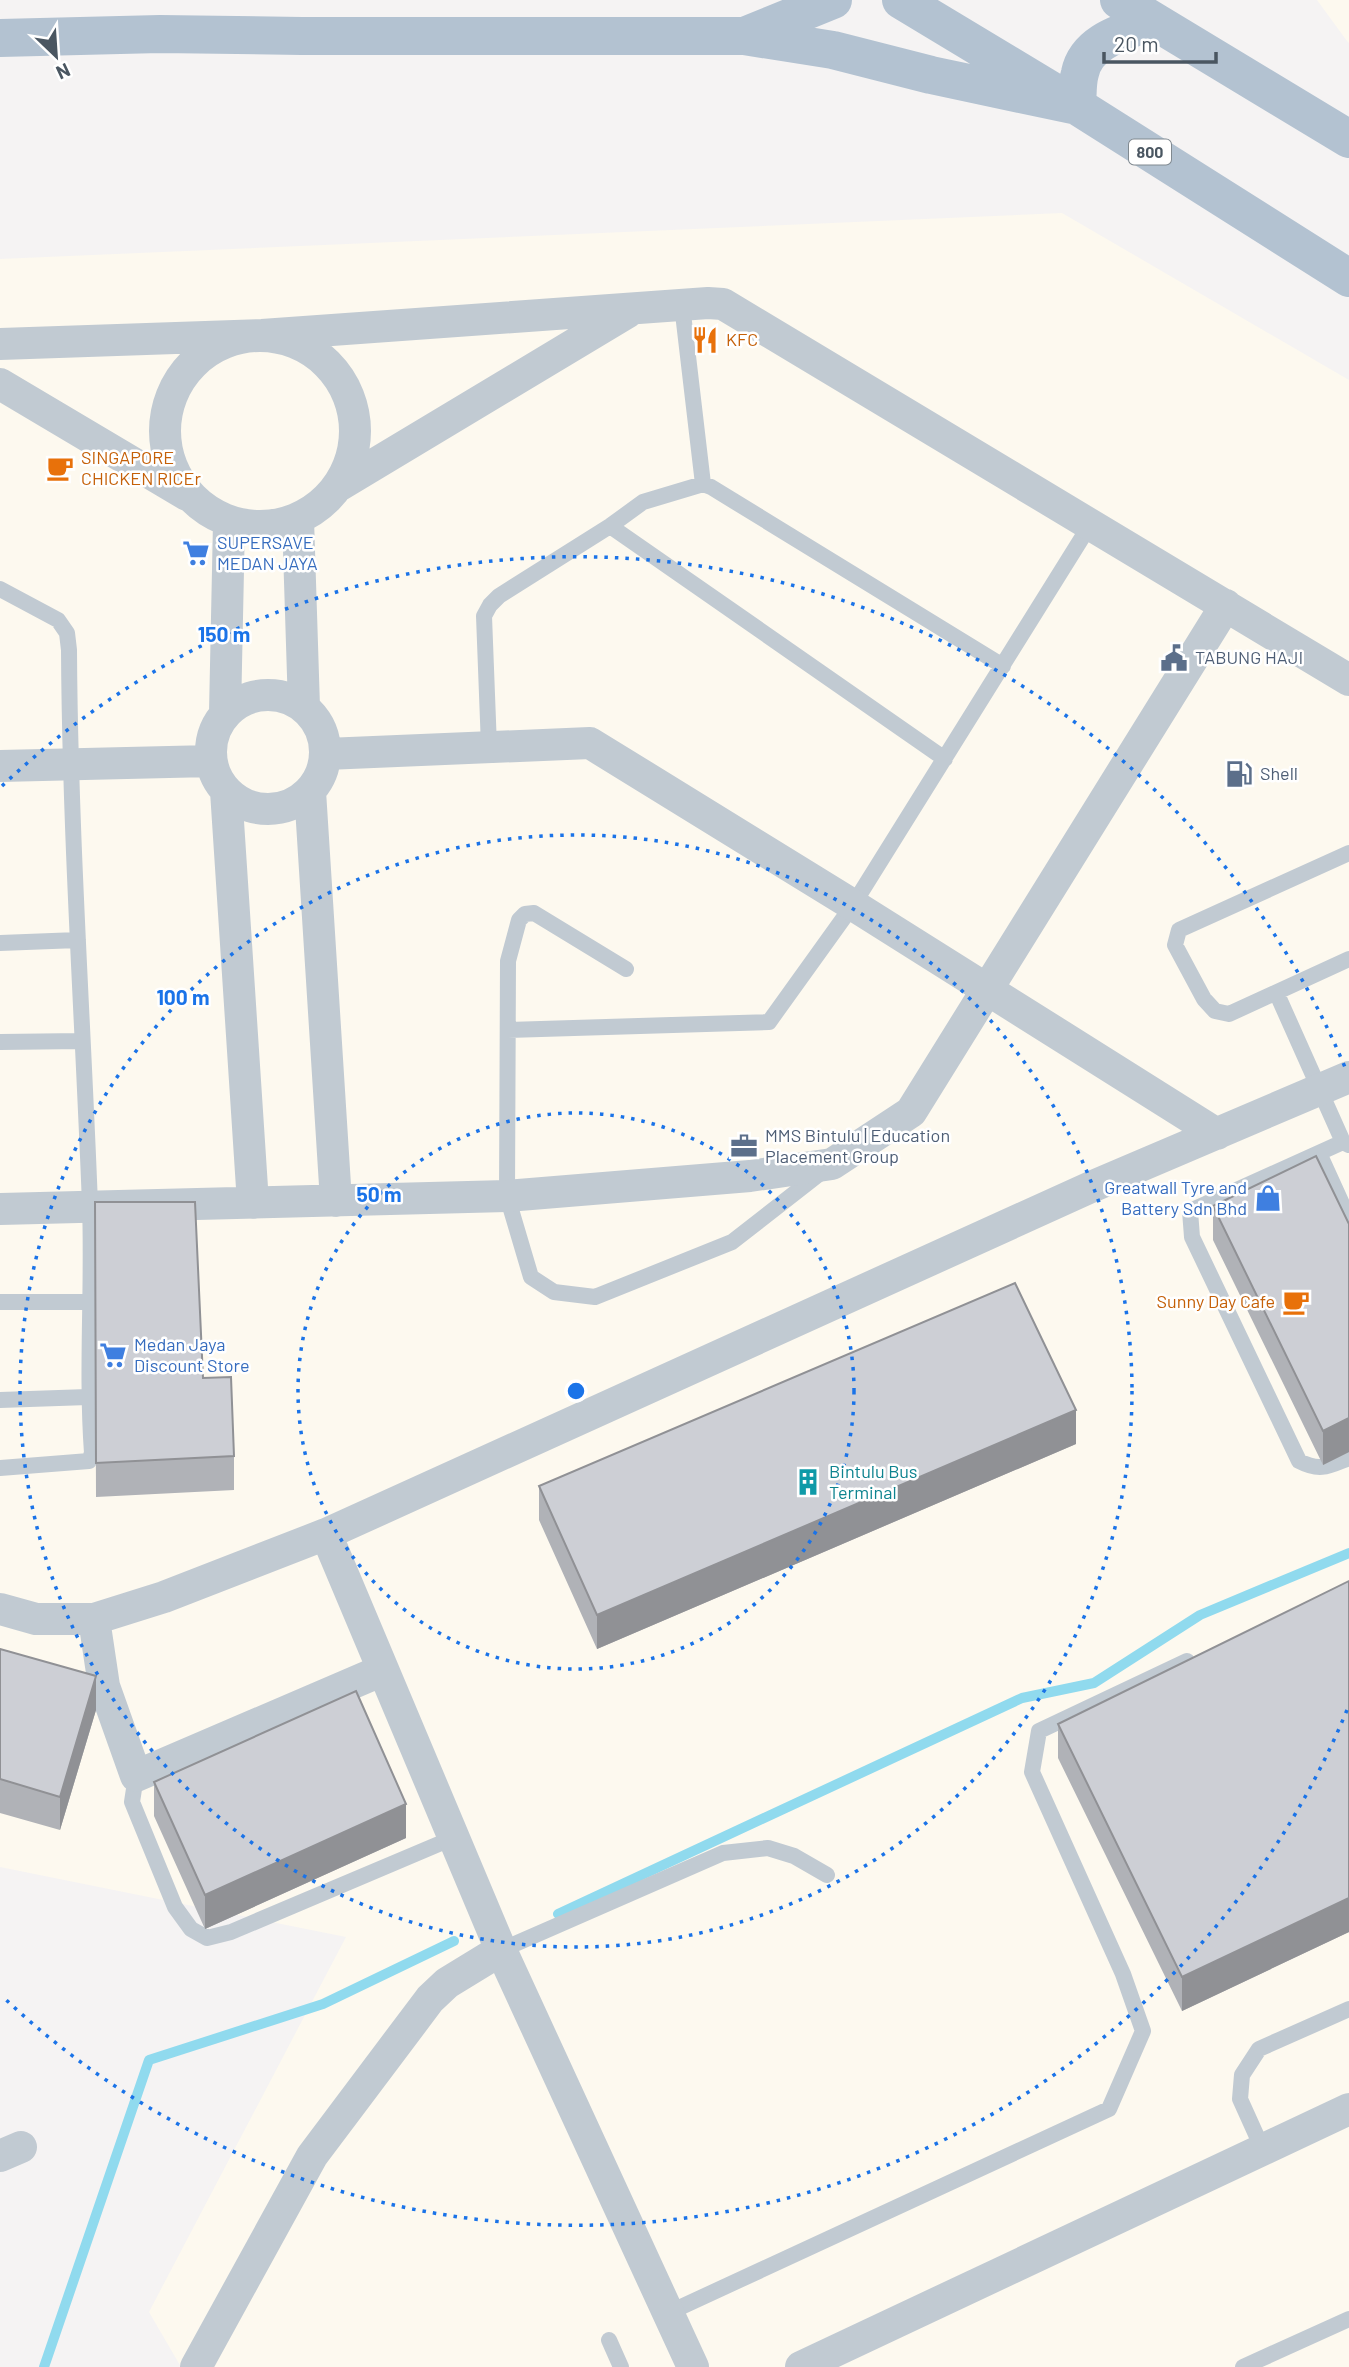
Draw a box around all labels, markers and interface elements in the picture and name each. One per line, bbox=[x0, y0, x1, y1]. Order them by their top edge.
north arrow bbox=[21, 21, 91, 91]
scale bar bbox=[1104, 21, 1216, 65]
text: 20 m bbox=[1114, 31, 1159, 56]
text: N bbox=[53, 59, 74, 85]
road number: 800 bbox=[1129, 140, 1171, 164]
restaurant icon: KFC bbox=[690, 325, 720, 355]
place label: KFC bbox=[726, 328, 758, 350]
place label: SINGAPORE CHICKEN RICEr bbox=[81, 446, 201, 489]
cafe icon: SINGAPORE CHICKEN RICEr bbox=[45, 453, 75, 483]
place label: SUPERSAVE MEDAN JAYA bbox=[217, 531, 318, 574]
supermarket icon: SUPERSAVE MEDAN JAYA bbox=[181, 538, 211, 568]
text: 150 m bbox=[198, 621, 250, 646]
public building icon: TABUNG HAJI bbox=[1159, 643, 1189, 673]
place label: TABUNG HAJI bbox=[1195, 646, 1303, 668]
fuel station icon: Shell bbox=[1224, 759, 1254, 789]
place label: Shell bbox=[1260, 762, 1298, 784]
text: 100 m bbox=[156, 984, 210, 1009]
place label: MMS Bintulu | Education Placement Group bbox=[765, 1124, 950, 1167]
office icon: MMS Bintulu | Education Placement Group bbox=[729, 1131, 759, 1161]
place label: Greatwall Tyre and Battery Sdn Bhd bbox=[1104, 1176, 1247, 1219]
text: 50 m bbox=[356, 1181, 402, 1206]
shop icon: Greatwall Tyre and Battery Sdn Bhd bbox=[1253, 1183, 1283, 1213]
cafe icon: Sunny Day Cafe bbox=[1281, 1287, 1311, 1317]
place label: Sunny Day Cafe bbox=[1157, 1290, 1275, 1312]
place label: Medan Jaya Discount Store bbox=[134, 1333, 250, 1376]
supermarket icon: Medan Jaya Discount Store bbox=[98, 1340, 128, 1370]
centre of rings bbox=[564, 1379, 588, 1403]
place label: Bintulu Bus Terminal bbox=[829, 1460, 918, 1503]
building icon: Bintulu Bus Terminal bbox=[793, 1467, 823, 1497]

